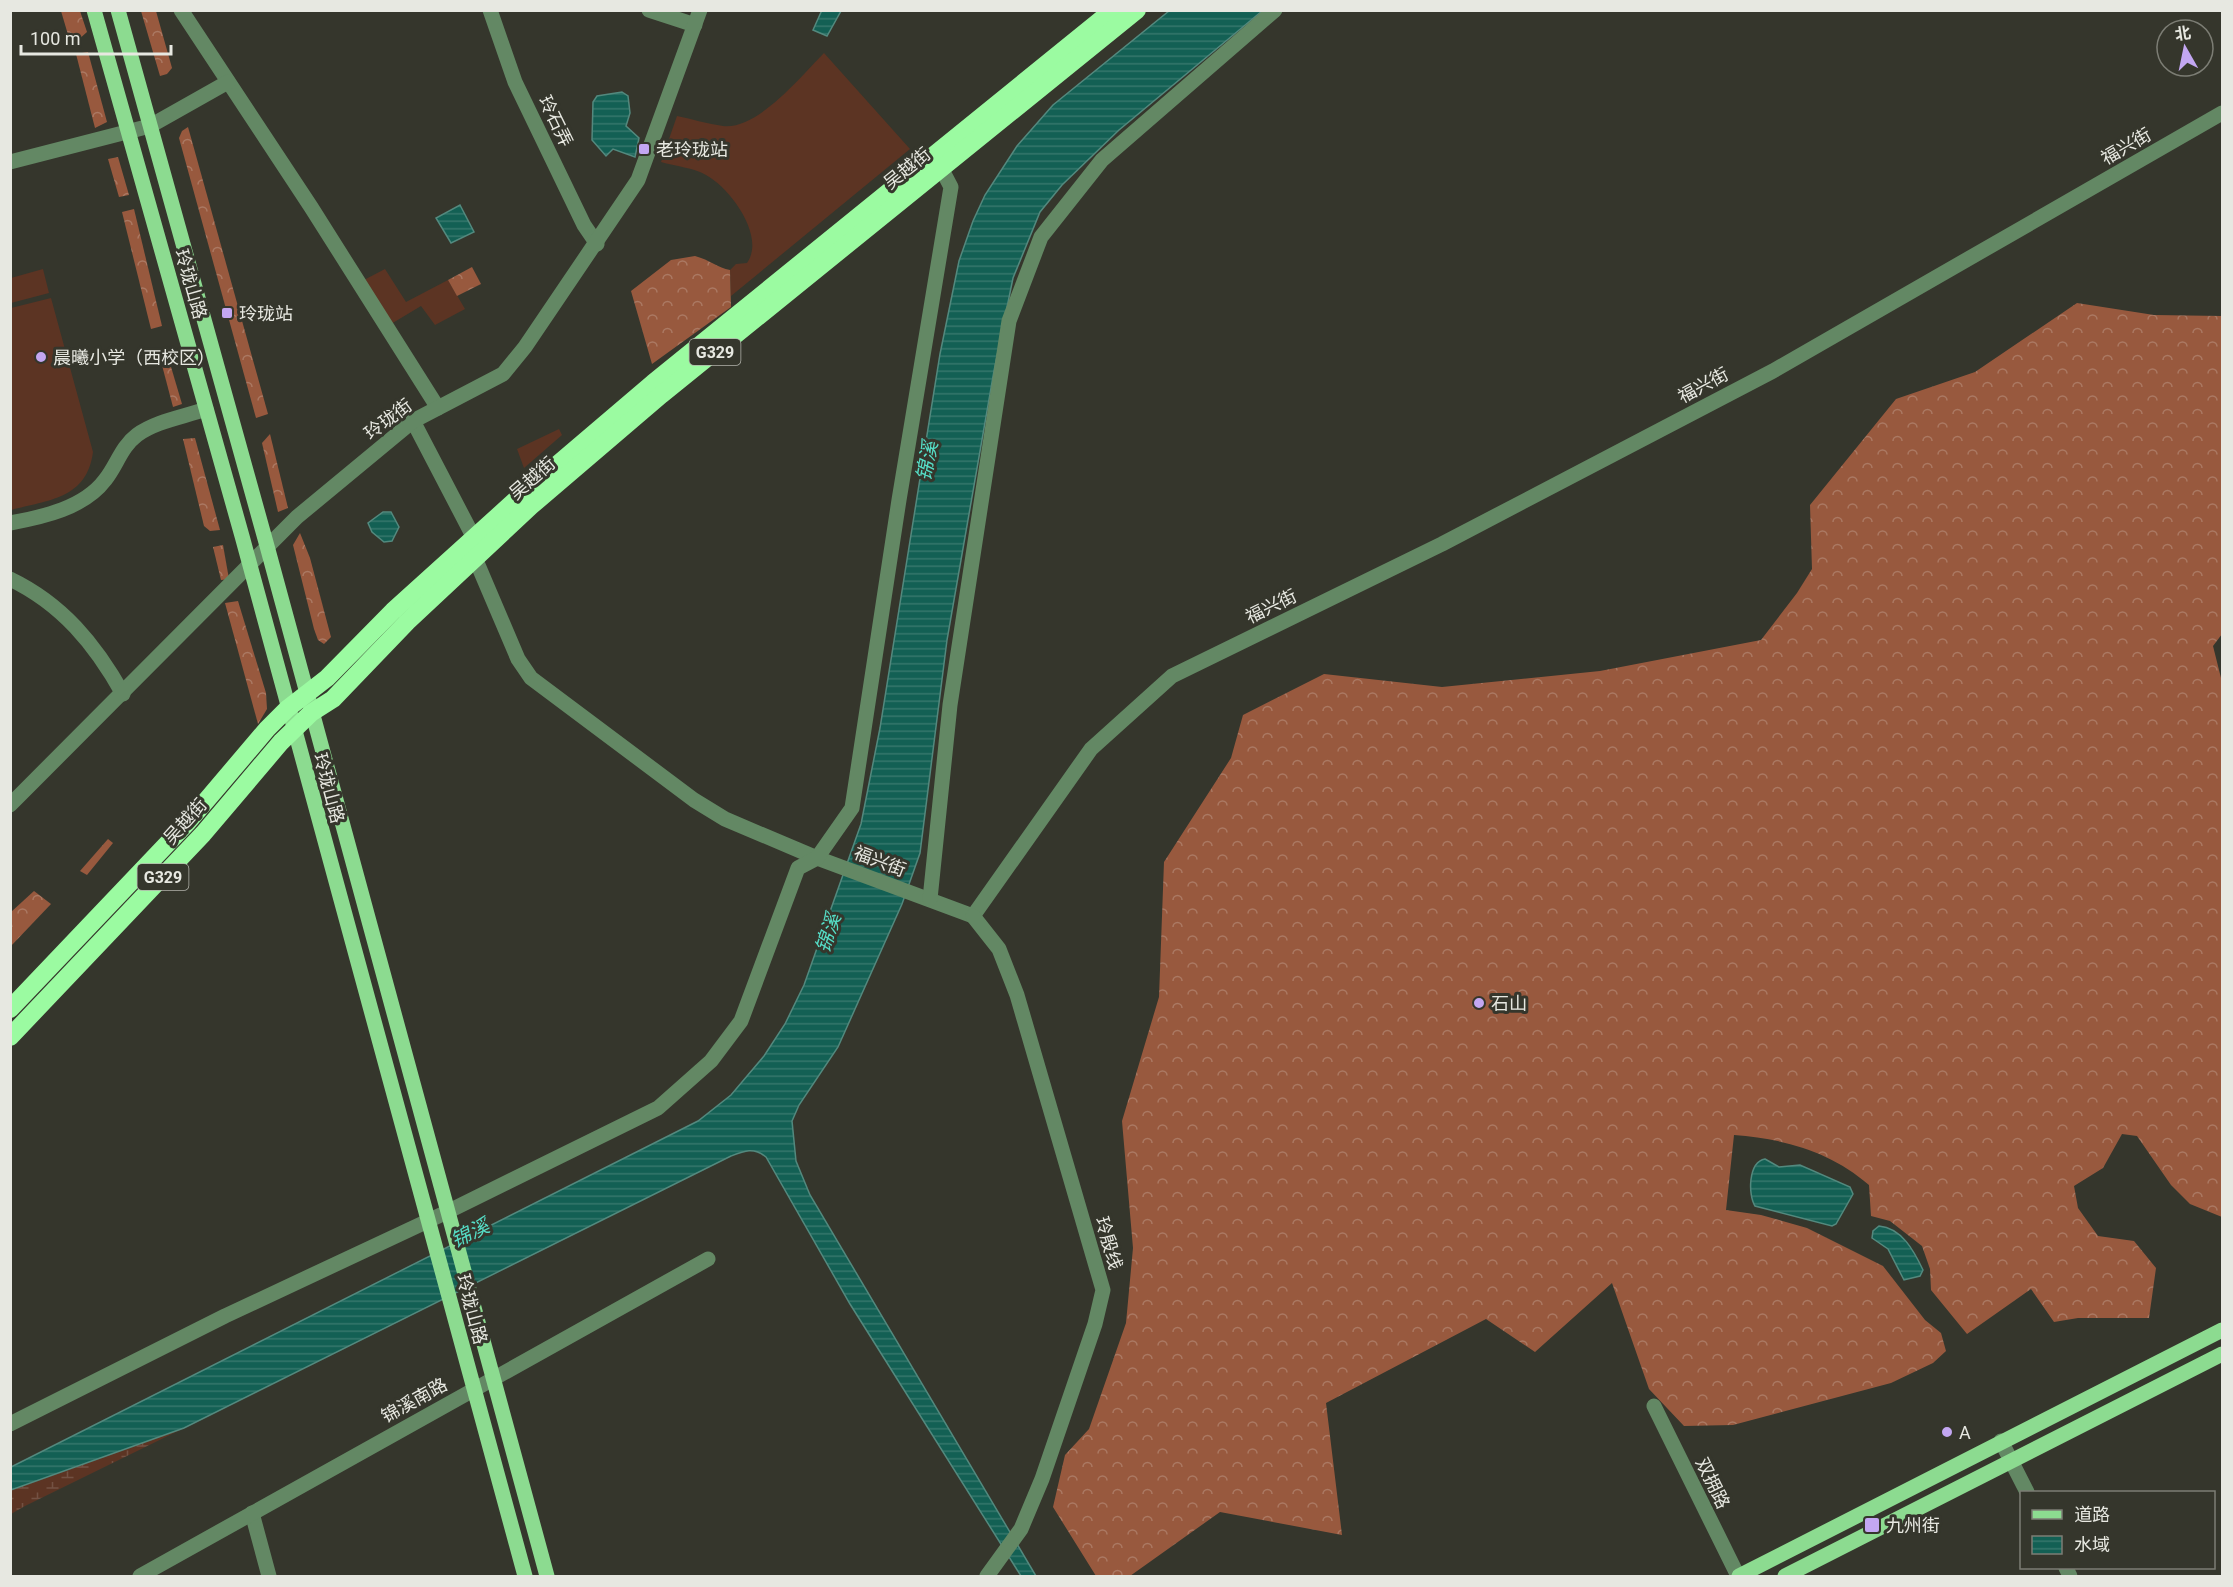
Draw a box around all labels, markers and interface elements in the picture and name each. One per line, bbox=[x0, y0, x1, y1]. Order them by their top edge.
scale bar bbox=[21, 18, 171, 56]
north arrow bbox=[2155, 18, 2215, 78]
text: 北 bbox=[2173, 23, 2192, 44]
text: 100 m bbox=[30, 28, 81, 49]
street label: 玲石弄 bbox=[535, 92, 577, 150]
street label: 福兴街 bbox=[2097, 123, 2155, 169]
place label: 老玲珑站 bbox=[656, 139, 728, 160]
marker: 老玲珑站 bbox=[637, 142, 651, 156]
street label: 吴越街 bbox=[879, 143, 935, 193]
street label: 玲珑山路 bbox=[171, 247, 211, 321]
place label: 玲珑站 bbox=[239, 303, 293, 324]
marker: 玲珑站 bbox=[220, 306, 234, 320]
road number: G329 bbox=[690, 339, 740, 365]
place label: 晨曦小学（西校区） bbox=[53, 347, 215, 368]
marker: 晨曦小学（西校区） bbox=[34, 350, 48, 364]
street label: 福兴街 bbox=[1674, 363, 1732, 407]
street label: 玲珑街 bbox=[360, 394, 416, 444]
water label: 锦溪 bbox=[911, 437, 943, 483]
street label: 吴越街 bbox=[505, 452, 559, 504]
street label: 福兴街 bbox=[1242, 585, 1300, 627]
street label: 玲珑山路 bbox=[310, 751, 348, 825]
street label: 吴越街 bbox=[159, 794, 211, 848]
street label: 福兴街 bbox=[851, 842, 909, 880]
road number: G329 bbox=[138, 864, 188, 890]
water label: 锦溪 bbox=[810, 908, 846, 956]
place label: 石山 bbox=[1491, 993, 1527, 1014]
marker: 石山 bbox=[1472, 996, 1486, 1010]
water label: 锦溪 bbox=[447, 1213, 495, 1253]
street label: 玲殷线 bbox=[1091, 1214, 1127, 1272]
street label: 玲珑山路 bbox=[453, 1272, 491, 1346]
street label: 锦溪南路 bbox=[377, 1373, 451, 1427]
place label: A bbox=[1959, 1422, 1971, 1443]
marker: A bbox=[1940, 1425, 1954, 1439]
street label: 双拥路 bbox=[1692, 1454, 1734, 1512]
legend bbox=[2020, 1491, 2215, 1569]
text: 道路 bbox=[2074, 1504, 2110, 1525]
place label: 九州街 bbox=[1886, 1515, 1940, 1536]
marker: 九州街 bbox=[1863, 1516, 1881, 1534]
text: 水域 bbox=[2074, 1534, 2110, 1555]

